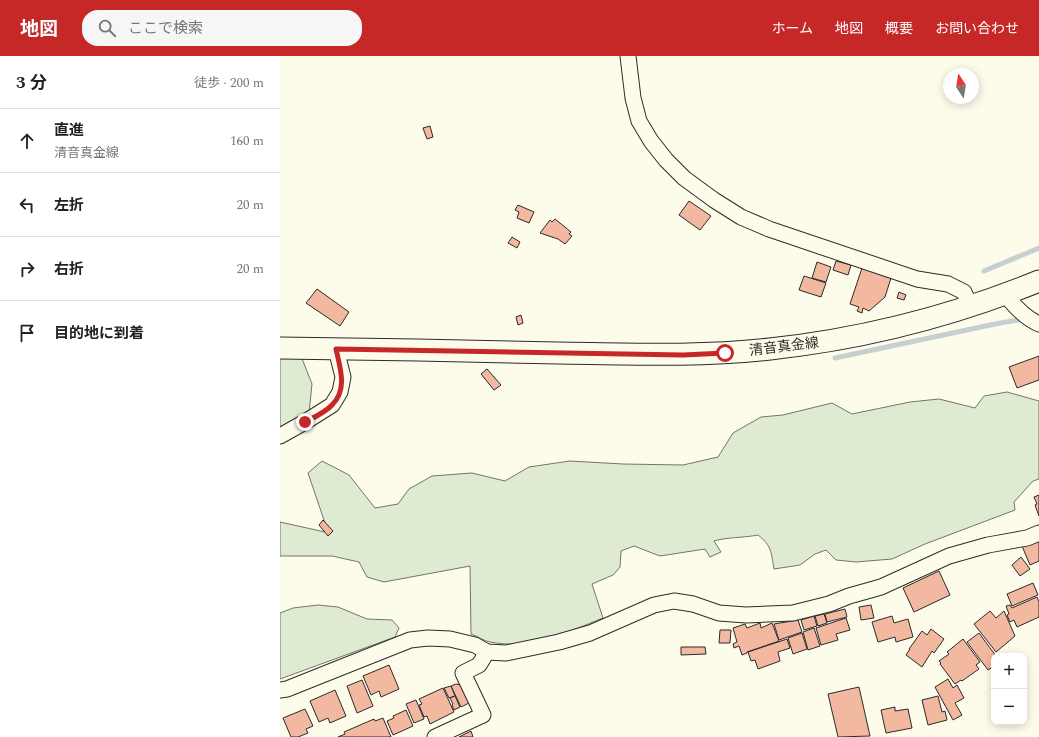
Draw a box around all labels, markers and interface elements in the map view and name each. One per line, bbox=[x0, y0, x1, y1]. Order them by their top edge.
search box bbox=[82, 10, 362, 46]
text: 地図 bbox=[20, 15, 58, 44]
icon: search bbox=[96, 17, 118, 39]
text: ここで検索 bbox=[128, 17, 203, 40]
text: ホーム bbox=[771, 18, 813, 39]
text: 地図 bbox=[835, 18, 863, 39]
text: 概要 bbox=[885, 18, 913, 39]
text: お問い合わせ bbox=[935, 18, 1019, 39]
north arrow bbox=[943, 68, 979, 104]
text: 3 分 bbox=[16, 70, 47, 96]
text: 徒歩 · 200 m bbox=[194, 73, 264, 93]
text: 直進 bbox=[54, 119, 84, 142]
icon: ahead bbox=[16, 130, 38, 152]
text: 160 m bbox=[230, 131, 264, 151]
text: 清音真金線 bbox=[54, 143, 119, 163]
icon: left bbox=[16, 194, 38, 216]
text: 左折 bbox=[54, 194, 84, 217]
text: 20 m bbox=[237, 195, 264, 215]
icon: right bbox=[16, 258, 38, 280]
text: 右折 bbox=[54, 258, 84, 281]
text: 20 m bbox=[237, 259, 264, 279]
icon: arrive bbox=[16, 322, 38, 344]
text: 目的地に到着 bbox=[54, 322, 144, 345]
street label: 清音真金線 bbox=[748, 332, 820, 361]
route start bbox=[716, 344, 734, 362]
route end bbox=[296, 413, 314, 431]
map controls bbox=[991, 653, 1027, 725]
button: + bbox=[991, 653, 1027, 689]
button: − bbox=[991, 689, 1027, 725]

